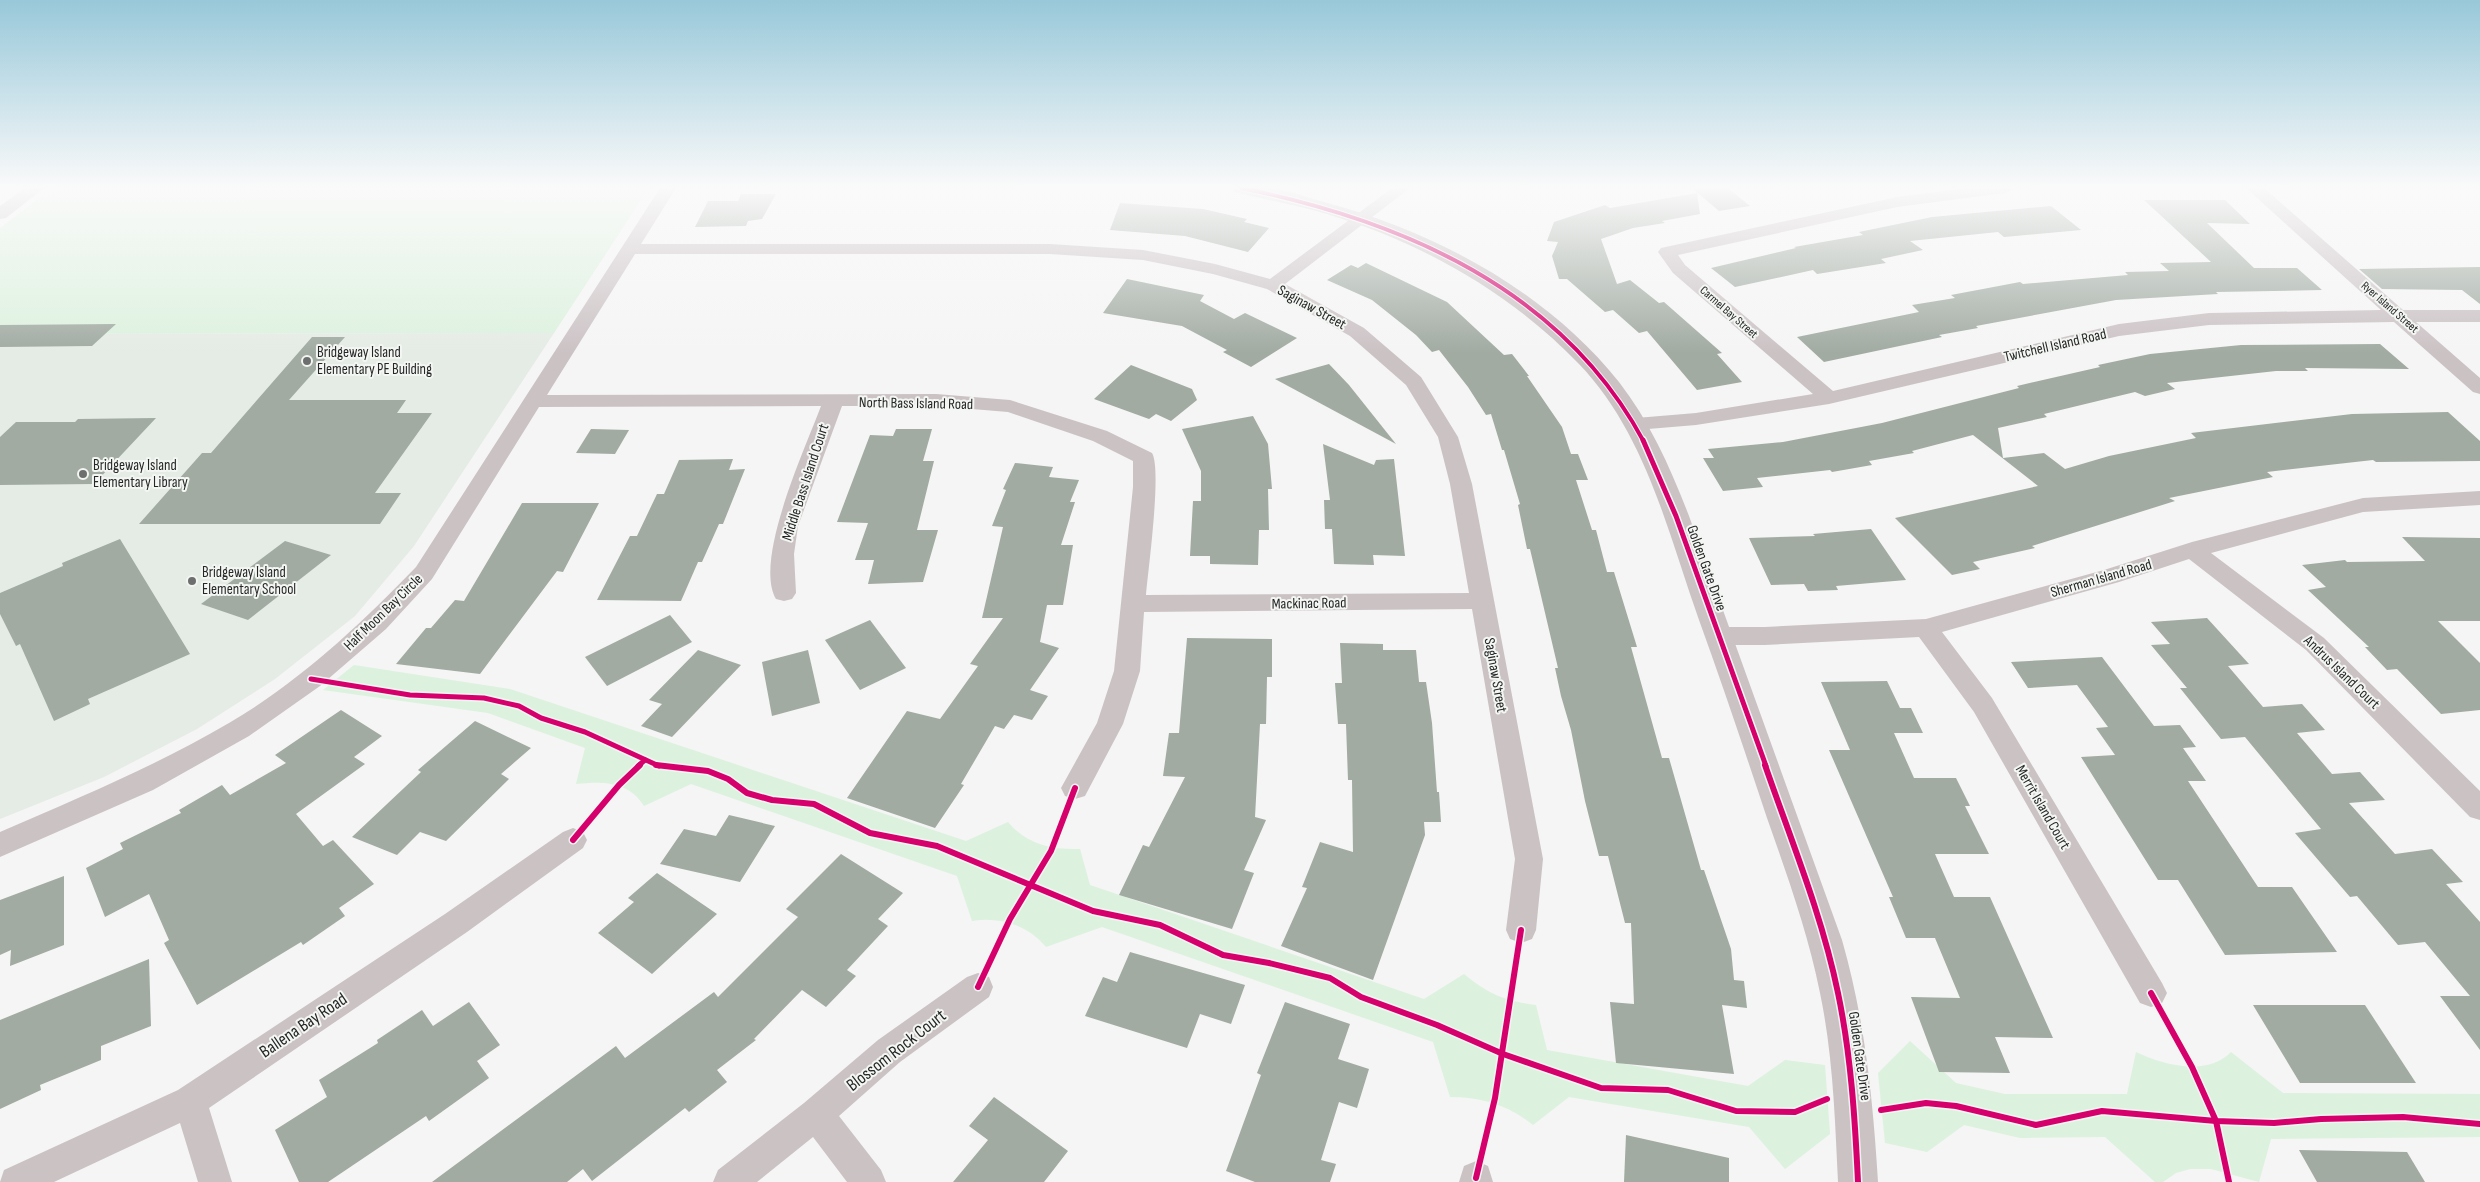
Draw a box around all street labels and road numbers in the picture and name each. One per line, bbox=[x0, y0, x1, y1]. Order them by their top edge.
street label: Ryer Island Street bbox=[2358, 278, 2422, 337]
street label: Saginaw Street bbox=[1274, 281, 1350, 334]
street label: Carmel Bay Street bbox=[1697, 283, 1761, 342]
street label: Twitchell Island Road bbox=[2002, 324, 2108, 367]
street label: North Bass Island Road bbox=[859, 393, 973, 414]
street label: Middle Bass Island Court bbox=[778, 421, 833, 543]
street label: Golden Gate Drive bbox=[1682, 523, 1731, 614]
street label: Sherman Island Road bbox=[2048, 555, 2154, 602]
street label: Half Moon Bay Circle bbox=[340, 570, 427, 655]
street label: Mackinac Road bbox=[1271, 593, 1347, 614]
street label: Andrus Island Court bbox=[2299, 631, 2384, 714]
street label: Saginaw Street bbox=[1480, 636, 1511, 714]
street label: Merrit Island Court bbox=[2011, 762, 2075, 853]
street label: Ballena Bay Road bbox=[256, 988, 351, 1062]
street label: Blossom Rock Court bbox=[842, 1005, 951, 1096]
street label: Golden Gate Drive bbox=[1844, 1010, 1875, 1102]

